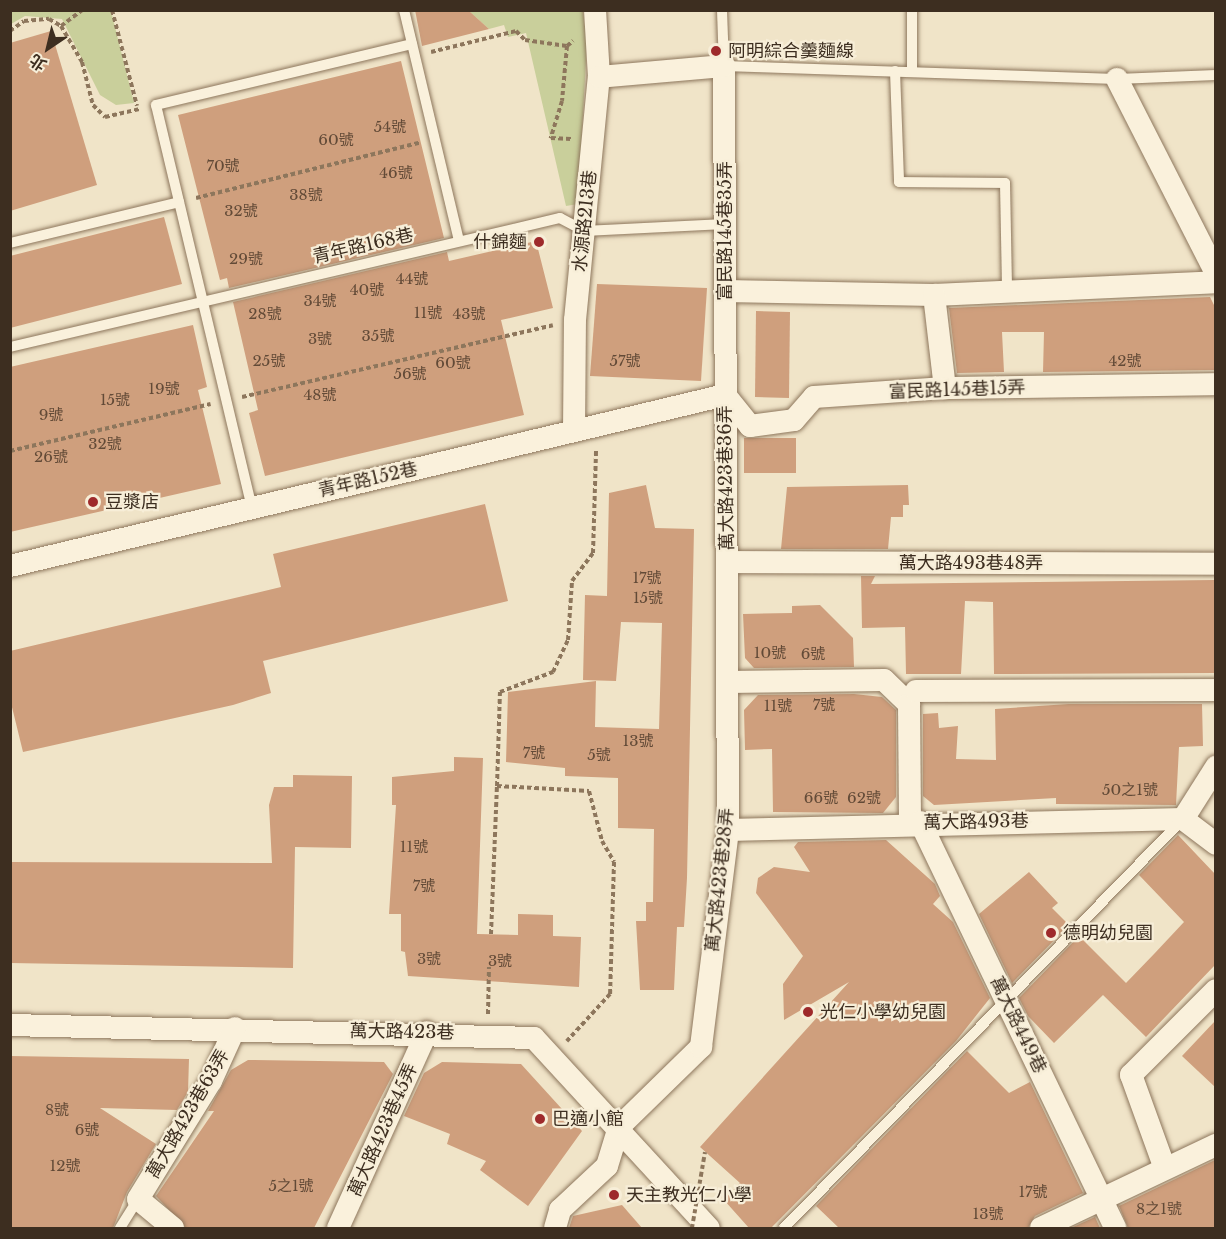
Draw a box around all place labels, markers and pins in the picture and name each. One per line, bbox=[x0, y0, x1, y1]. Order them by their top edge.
place label: 阿明綜合羹麵線 bbox=[728, 40, 854, 62]
marker: 阿明綜合羹麵線 bbox=[709, 44, 723, 58]
place label: 什錦麵 bbox=[473, 231, 527, 253]
marker: 什錦麵 bbox=[532, 235, 546, 249]
place label: 豆漿店 bbox=[105, 491, 159, 513]
marker: 豆漿店 bbox=[86, 495, 100, 509]
place label: 德明幼兒園 bbox=[1063, 922, 1153, 944]
marker: 德明幼兒園 bbox=[1044, 926, 1058, 940]
place label: 光仁小學幼兒園 bbox=[820, 1001, 946, 1023]
marker: 光仁小學幼兒園 bbox=[801, 1005, 815, 1019]
place label: 巴適小館 bbox=[552, 1108, 624, 1130]
marker: 巴適小館 bbox=[533, 1112, 547, 1126]
place label: 天主教光仁小學 bbox=[626, 1184, 752, 1206]
marker: 天主教光仁小學 bbox=[607, 1188, 621, 1202]

